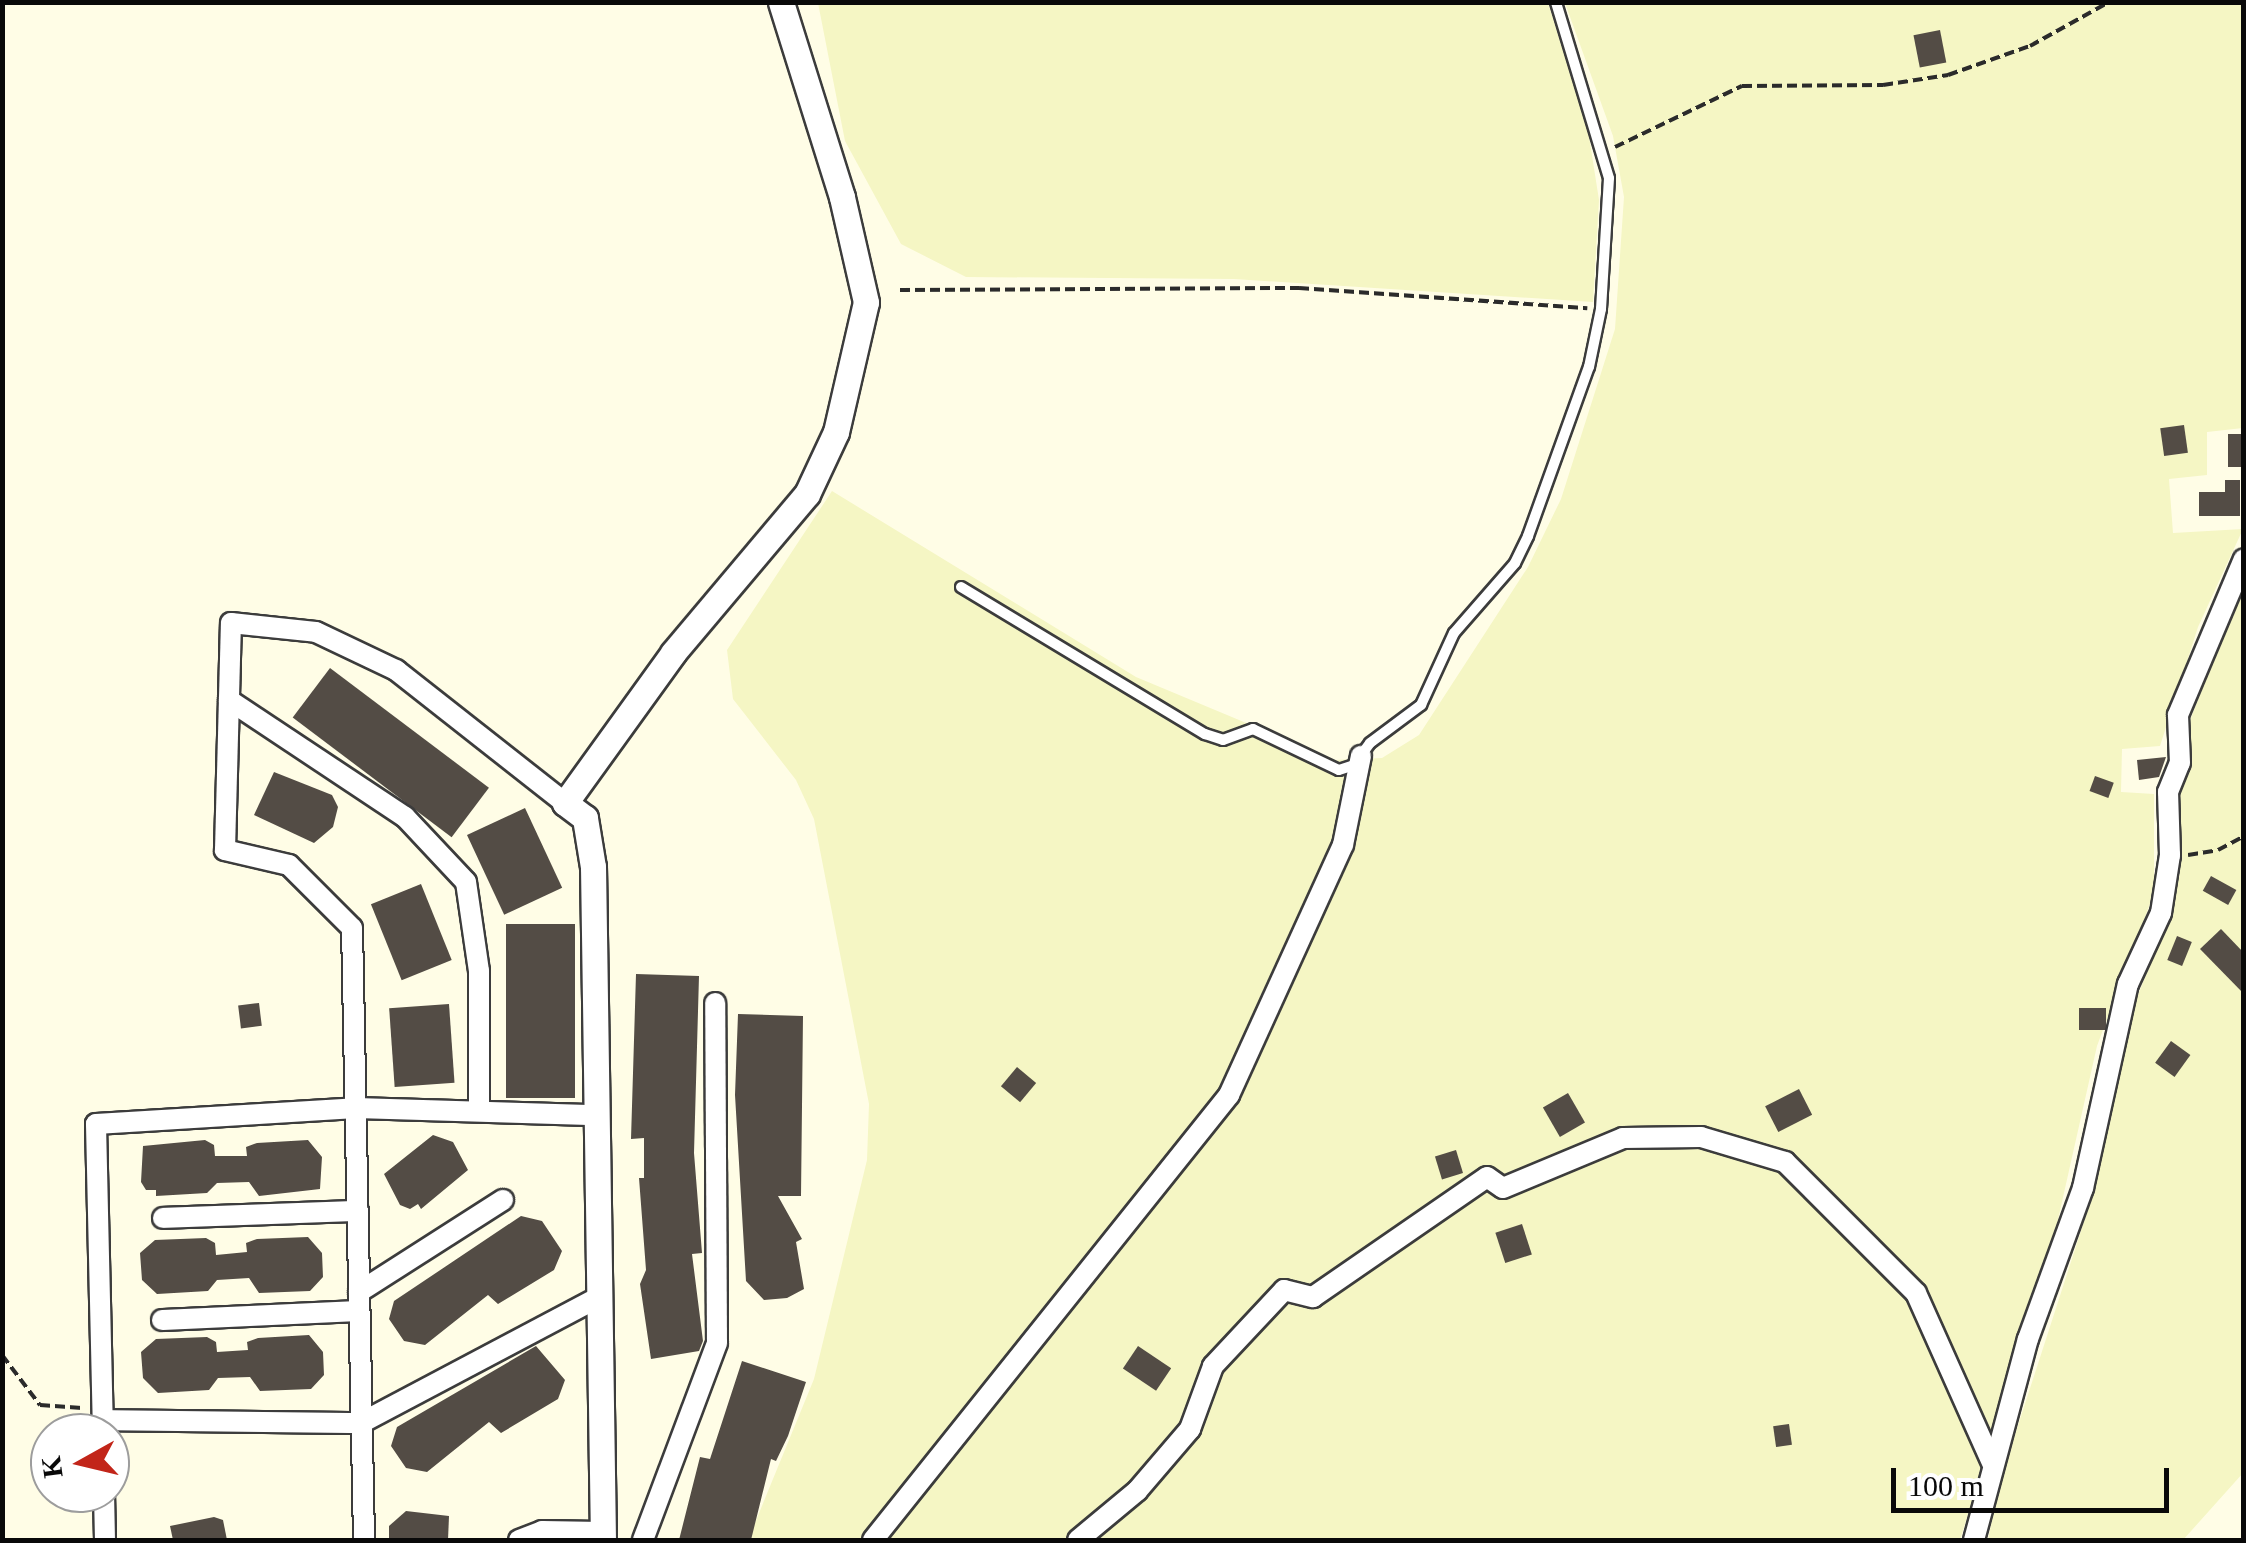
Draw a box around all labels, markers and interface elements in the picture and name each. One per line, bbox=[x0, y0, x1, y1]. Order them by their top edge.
north arrow bbox=[30, 1413, 130, 1513]
scale bar bbox=[1896, 1448, 2174, 1510]
text: K bbox=[35, 1454, 69, 1480]
text: 100 m bbox=[1908, 1469, 1984, 1502]

